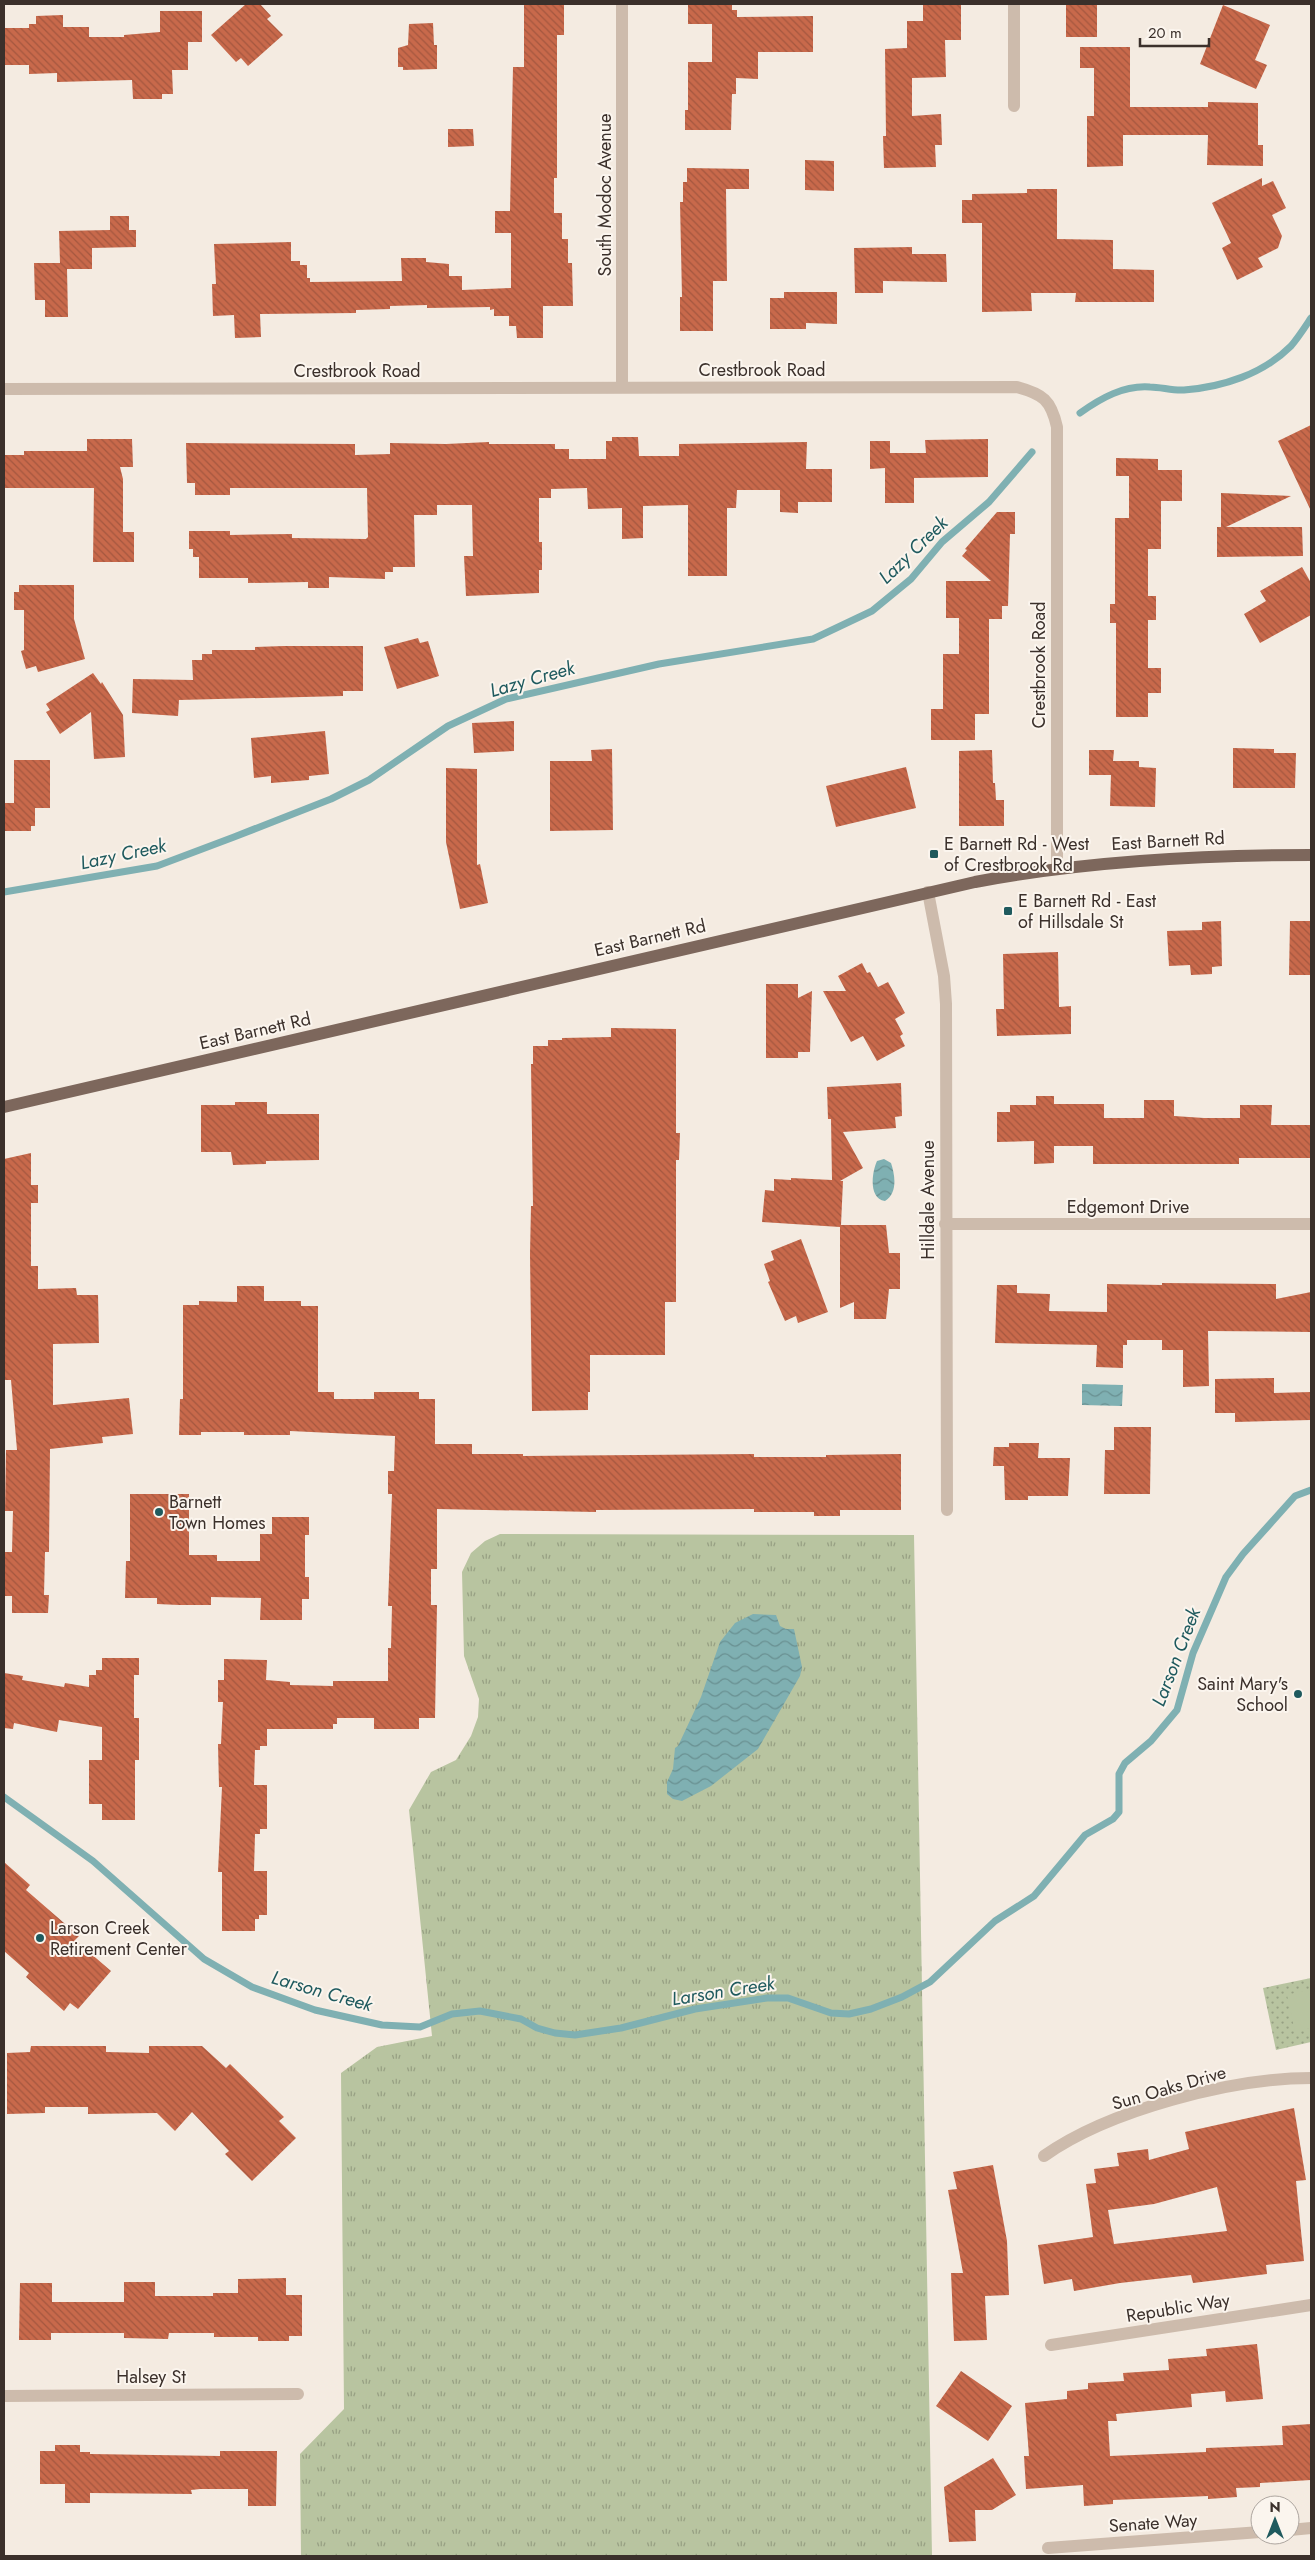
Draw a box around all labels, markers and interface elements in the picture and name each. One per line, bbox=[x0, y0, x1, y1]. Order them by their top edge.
scale bar bbox=[1140, 15, 1209, 47]
text: 20 m bbox=[1148, 22, 1182, 44]
street label: South Modoc Avenue bbox=[592, 114, 618, 276]
street label: Crestbrook Road bbox=[698, 357, 826, 383]
street label: Crestbrook Road bbox=[293, 358, 421, 384]
water label: Lazy Creek bbox=[872, 509, 954, 590]
street label: Crestbrook Road bbox=[1026, 601, 1052, 729]
water label: Lazy Creek bbox=[486, 654, 578, 704]
street label: East Barnett Rd bbox=[1111, 825, 1225, 857]
place label: E Barnett Rd - West of Crestbrook Rd bbox=[944, 831, 1090, 878]
water label: Lazy Creek bbox=[78, 832, 169, 876]
marker: E Barnett Rd - West of Crestbrook Rd bbox=[928, 848, 940, 860]
place label: E Barnett Rd - East of Hillsdale St bbox=[1018, 888, 1157, 935]
marker: E Barnett Rd - East of Hillsdale St bbox=[1002, 905, 1014, 917]
street label: East Barnett Rd bbox=[592, 913, 708, 963]
street label: East Barnett Rd bbox=[197, 1006, 313, 1056]
street label: Hilldale Avenue bbox=[915, 1140, 941, 1260]
street label: Edgemont Drive bbox=[1067, 1194, 1189, 1220]
place label: Barnett Town Homes bbox=[169, 1489, 265, 1536]
marker: Barnett Town Homes bbox=[153, 1506, 165, 1518]
water label: Larson Creek bbox=[1145, 1603, 1208, 1710]
place label: Saint Mary's School bbox=[1197, 1671, 1288, 1718]
marker: Saint Mary's School bbox=[1292, 1688, 1304, 1700]
place label: Larson Creek Retirement Center bbox=[50, 1915, 188, 1962]
marker: Larson Creek Retirement Center bbox=[34, 1932, 46, 1944]
water label: Larson Creek bbox=[268, 1964, 376, 2019]
water label: Larson Creek bbox=[670, 1969, 777, 2012]
street label: Sun Oaks Drive bbox=[1109, 2059, 1229, 2117]
street label: Republic Way bbox=[1124, 2287, 1232, 2329]
street label: Halsey St bbox=[116, 2364, 186, 2390]
north arrow bbox=[1250, 2495, 1300, 2545]
text: N bbox=[1269, 2497, 1281, 2517]
street label: Senate Way bbox=[1108, 2507, 1198, 2539]

